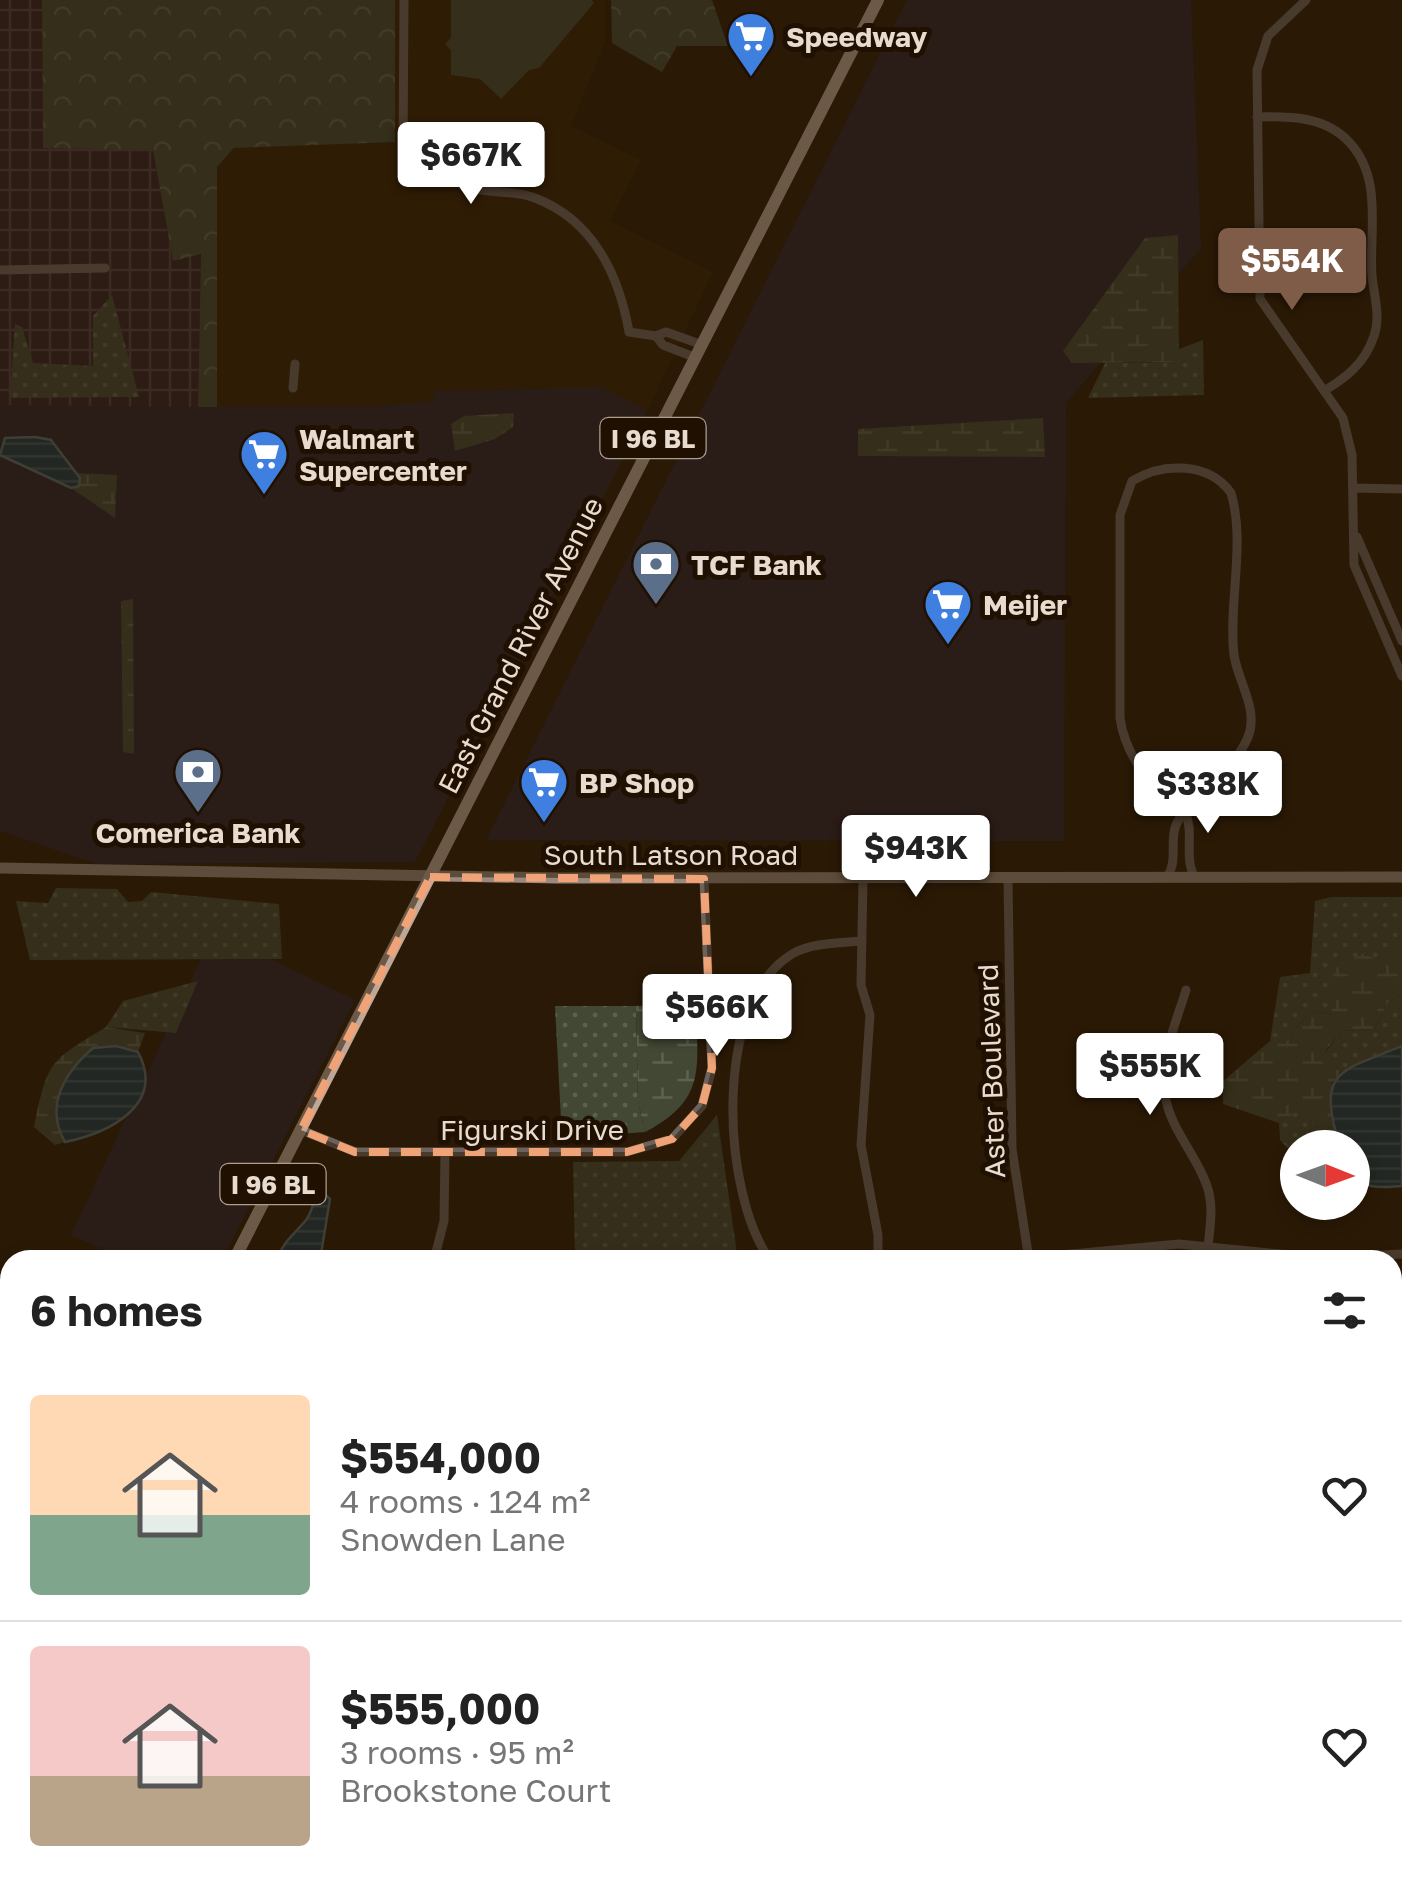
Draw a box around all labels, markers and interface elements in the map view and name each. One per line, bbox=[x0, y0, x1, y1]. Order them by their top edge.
supermarket icon: Speedway bbox=[725, 10, 777, 78]
place label: Speedway bbox=[786, 20, 928, 53]
pin: $667K bbox=[401, 122, 541, 207]
text: $667K bbox=[420, 135, 522, 173]
pin: $554K bbox=[1222, 228, 1362, 313]
text: $554K bbox=[1240, 241, 1344, 279]
road number: I 96 BL bbox=[600, 418, 706, 458]
place label: Walmart Supercenter bbox=[299, 422, 467, 487]
supermarket icon: Walmart Supercenter bbox=[238, 428, 290, 496]
street label: East Grand River Avenue bbox=[431, 491, 609, 799]
bank icon: TCF Bank bbox=[630, 538, 682, 606]
place label: TCF Bank bbox=[691, 548, 822, 581]
supermarket icon: Meijer bbox=[922, 578, 974, 646]
place label: Meijer bbox=[983, 588, 1067, 621]
bank icon: Comerica Bank bbox=[172, 746, 224, 814]
pin: $338K bbox=[1138, 751, 1278, 836]
supermarket icon: BP Shop bbox=[518, 756, 570, 824]
text: $338K bbox=[1156, 764, 1260, 802]
place label: BP Shop bbox=[579, 766, 694, 799]
pin: $943K bbox=[846, 815, 986, 900]
place label: Comerica Bank bbox=[96, 816, 300, 849]
text: $943K bbox=[864, 828, 968, 866]
street label: South Latson Road bbox=[544, 838, 798, 871]
street label: Aster Boulevard bbox=[971, 963, 1011, 1179]
pin: $566K bbox=[647, 974, 787, 1059]
text: $566K bbox=[665, 987, 769, 1025]
pin: $555K bbox=[1080, 1033, 1220, 1118]
text: $555K bbox=[1098, 1046, 1202, 1084]
street label: Figurski Drive bbox=[440, 1113, 624, 1146]
north arrow bbox=[1280, 1130, 1370, 1220]
map controls bbox=[1280, 1130, 1370, 1220]
road number: I 96 BL bbox=[220, 1164, 326, 1204]
icon: filters bbox=[1317, 1283, 1372, 1338]
text: 6 homes bbox=[30, 1285, 203, 1335]
text: $554,000 bbox=[340, 1432, 541, 1482]
icon: home bbox=[110, 1435, 230, 1555]
icon: heart bbox=[1317, 1468, 1372, 1523]
text: 4 rooms · 124 m² bbox=[340, 1482, 590, 1520]
text: Snowden Lane bbox=[340, 1520, 565, 1558]
text: $555,000 bbox=[340, 1683, 540, 1733]
icon: home bbox=[110, 1686, 230, 1806]
icon: heart bbox=[1317, 1719, 1372, 1774]
text: 3 rooms · 95 m² bbox=[340, 1733, 574, 1771]
text: Brookstone Court bbox=[340, 1771, 612, 1809]

